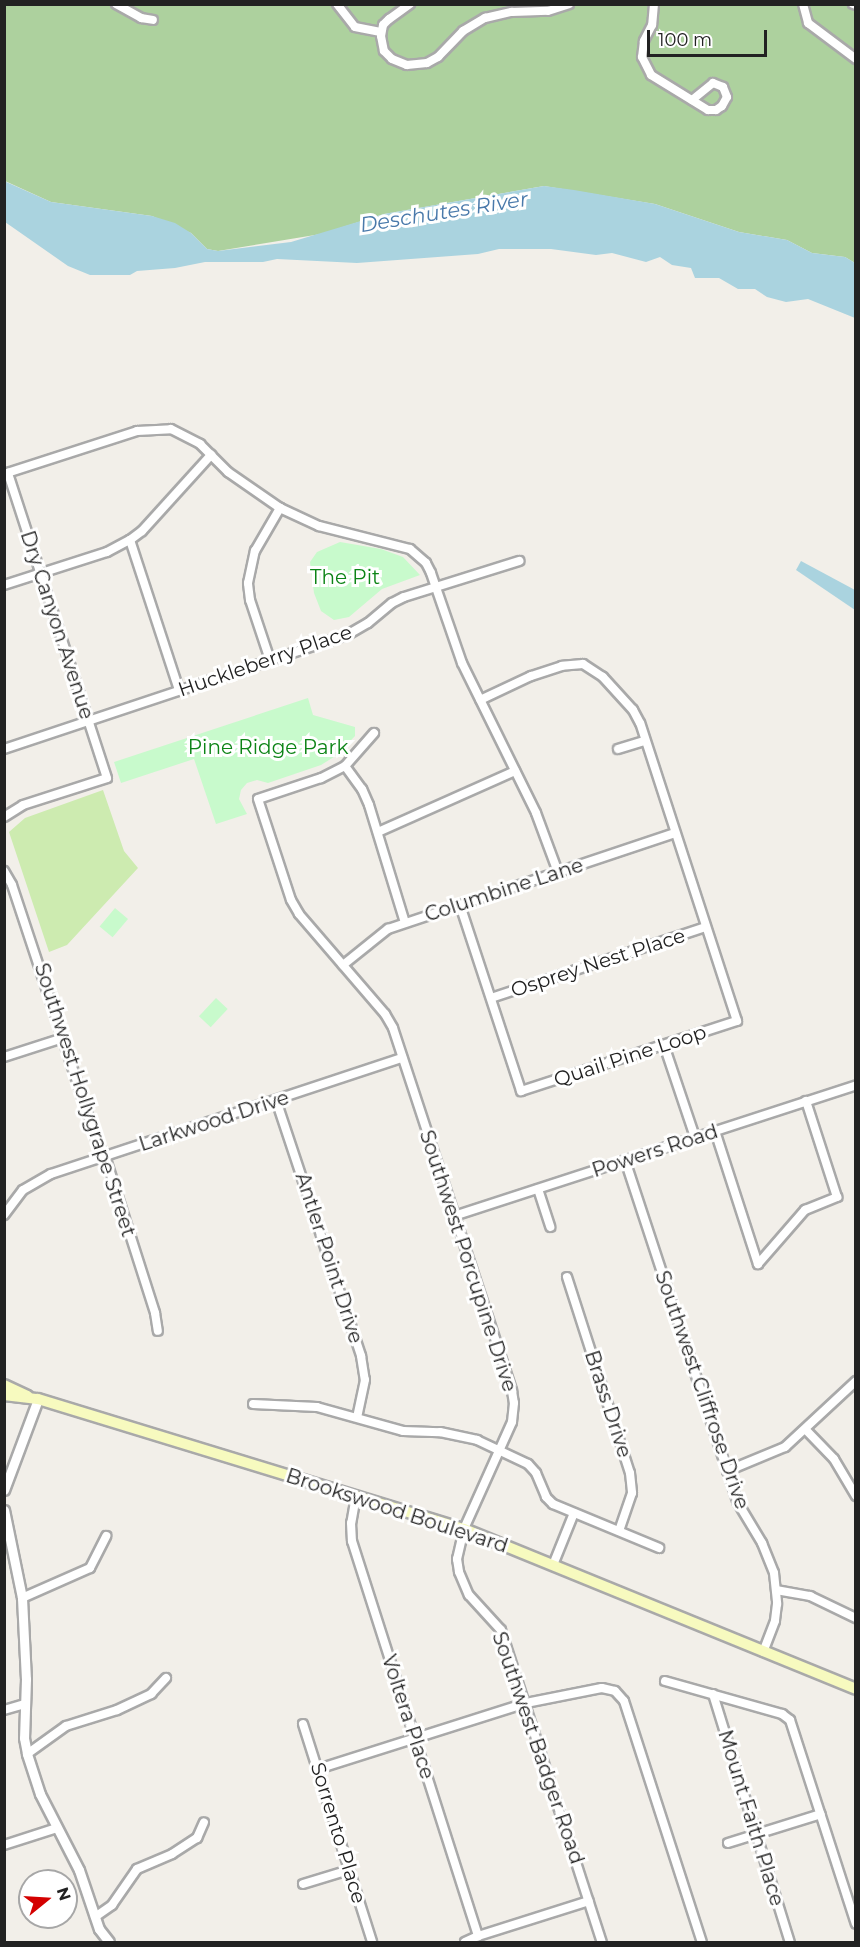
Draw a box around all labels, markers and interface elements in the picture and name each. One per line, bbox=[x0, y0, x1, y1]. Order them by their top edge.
scale bar bbox=[650, 18, 770, 56]
text: 100 m bbox=[658, 29, 712, 51]
water label: Deschutes River bbox=[358, 186, 530, 238]
street label: Dry Canyon Avenue bbox=[15, 528, 99, 722]
park label: The Pit bbox=[310, 565, 380, 589]
street label: Huckleberry Place bbox=[175, 620, 355, 702]
park label: Pine Ridge Park bbox=[188, 735, 348, 759]
street label: Columbine Lane bbox=[422, 853, 586, 927]
street label: Osprey Nest Place bbox=[508, 923, 688, 1003]
street label: Southwest Hollygrape Street bbox=[29, 960, 141, 1240]
street label: Quail Pine Loop bbox=[551, 1020, 709, 1092]
street label: Larkwood Drive bbox=[136, 1085, 292, 1157]
street label: Powers Road bbox=[589, 1119, 721, 1183]
street label: Southwest Porcupine Drive bbox=[414, 1127, 522, 1395]
street label: Antler Point Drive bbox=[290, 1170, 368, 1346]
street label: Southwest Cliffrose Drive bbox=[650, 1268, 754, 1512]
street label: Brass Drive bbox=[579, 1347, 637, 1461]
street label: Brookswood Boulevard bbox=[283, 1464, 511, 1558]
street label: Southwest Badger Road bbox=[487, 1629, 589, 1867]
street label: Voltera Place bbox=[377, 1652, 439, 1782]
street label: Mount Faith Place bbox=[713, 1727, 789, 1909]
street label: Sorrento Place bbox=[305, 1760, 371, 1906]
north arrow bbox=[18, 1869, 78, 1929]
text: N bbox=[53, 1885, 75, 1903]

